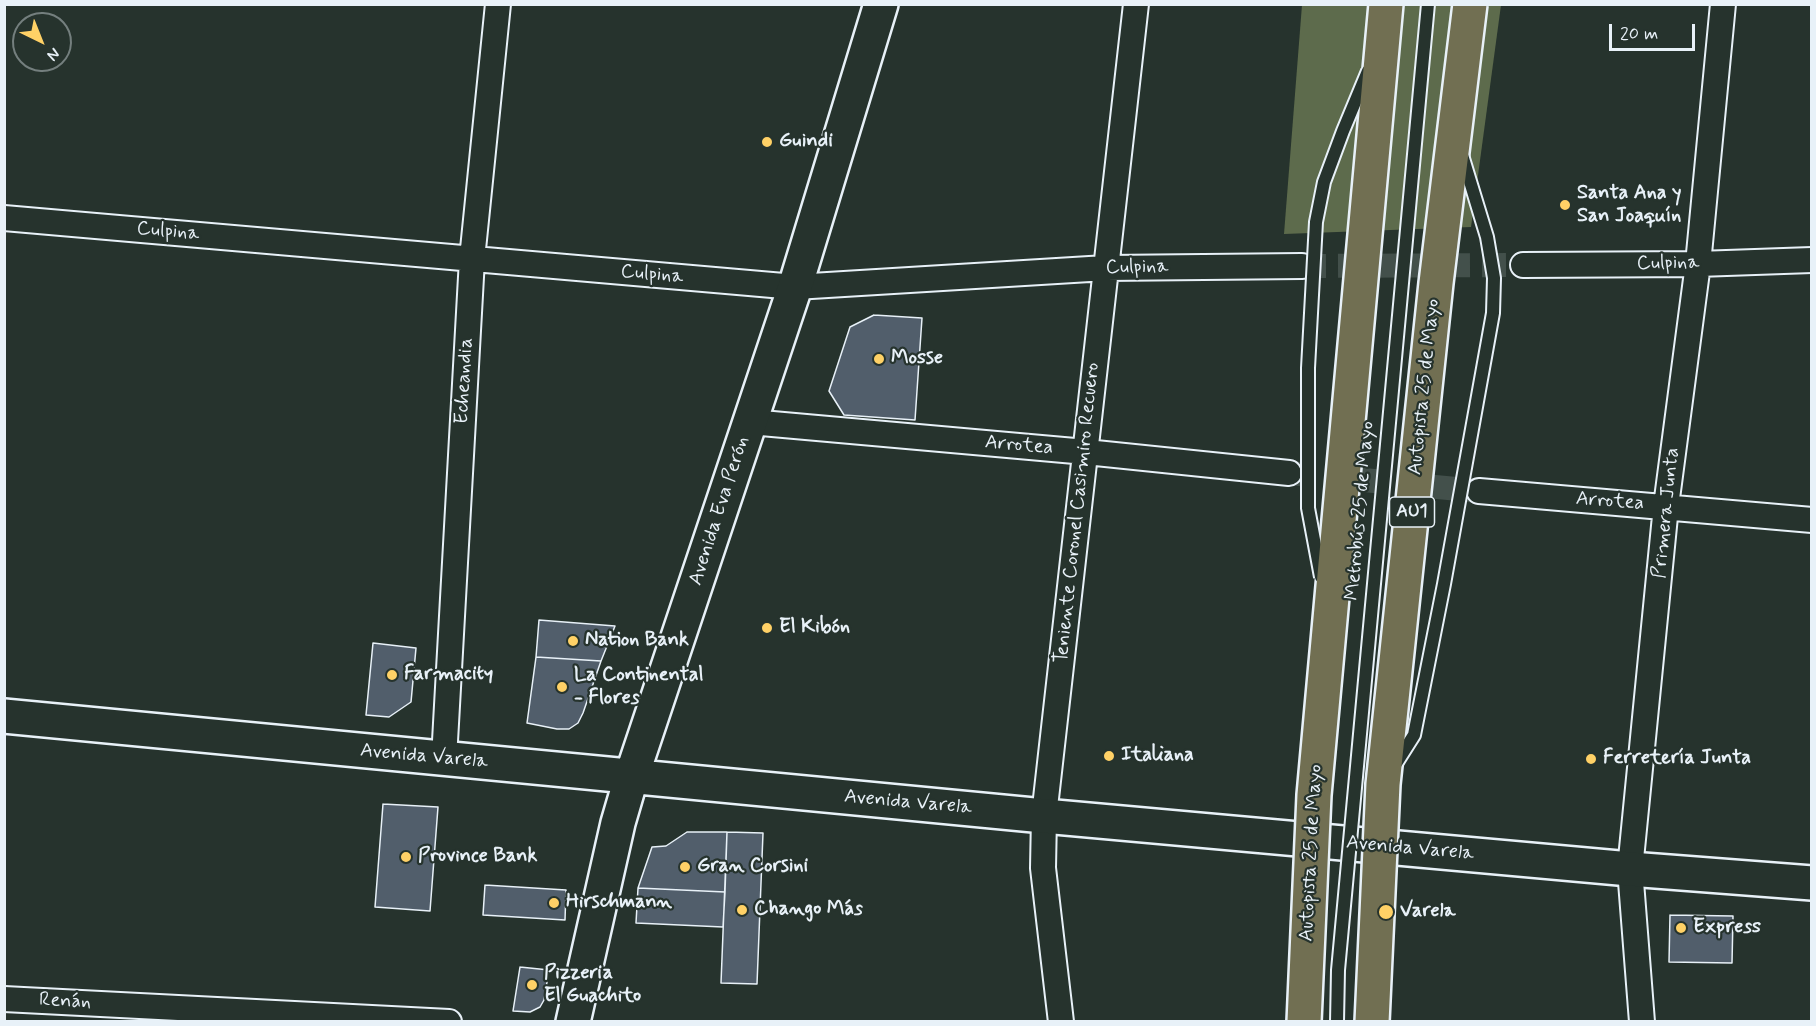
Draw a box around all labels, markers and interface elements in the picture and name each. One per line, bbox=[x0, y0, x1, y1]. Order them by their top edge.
north arrow bbox=[12, 12, 72, 72]
scale bar bbox=[1612, 12, 1698, 50]
text: 20 m bbox=[1620, 22, 1658, 46]
text: N bbox=[42, 43, 64, 65]
place label: Guindi bbox=[779, 130, 833, 154]
marker: Guindi bbox=[760, 135, 774, 149]
place label: Santa Ana y San Joaquín bbox=[1577, 182, 1681, 229]
marker: Santa Ana y San Joaquín bbox=[1558, 198, 1572, 212]
street label: Culpina bbox=[136, 217, 200, 247]
street label: Culpina bbox=[1636, 251, 1700, 277]
street label: Culpina bbox=[1105, 255, 1169, 281]
street label: Culpina bbox=[620, 260, 684, 290]
street label: Autopista 25 de Mayo bbox=[1404, 298, 1446, 476]
street label: Echeandia bbox=[451, 337, 479, 425]
place label: Mosse bbox=[891, 347, 943, 371]
marker: Mosse bbox=[872, 352, 886, 366]
street label: Teniente Coronel Casimiro Recuero bbox=[1050, 361, 1106, 665]
street label: Metrobús 25 de Mayo bbox=[1341, 420, 1381, 602]
street label: Arrotea bbox=[984, 431, 1054, 461]
street label: Avenida Eva Perón bbox=[685, 433, 755, 589]
street label: Primera Junta bbox=[1648, 446, 1686, 580]
street label: Arrotea bbox=[1575, 488, 1645, 516]
road number: AU1 bbox=[1390, 497, 1434, 527]
place label: El Kibón bbox=[779, 616, 850, 640]
marker: El Kibón bbox=[760, 621, 774, 635]
place label: Nation Bank bbox=[585, 629, 689, 653]
marker: Nation Bank bbox=[566, 634, 580, 648]
place label: Farmacity bbox=[404, 663, 493, 687]
place label: La Continental - Flores bbox=[574, 664, 703, 711]
marker: Farmacity bbox=[385, 668, 399, 682]
marker: La Continental - Flores bbox=[555, 680, 569, 694]
street label: Avenida Varela bbox=[359, 739, 489, 775]
place label: Italiana bbox=[1121, 744, 1194, 768]
place label: Ferretería Junta bbox=[1603, 747, 1751, 771]
marker: Italiana bbox=[1102, 749, 1116, 763]
marker: Ferretería Junta bbox=[1584, 752, 1598, 766]
street label: Autopista 25 de Mayo bbox=[1295, 764, 1329, 942]
street label: Avenida Varela bbox=[843, 785, 973, 821]
street label: Avenida Varela bbox=[1345, 831, 1475, 867]
place label: Province Bank bbox=[418, 845, 537, 869]
marker: Province Bank bbox=[399, 850, 413, 864]
place label: Gran Corsini bbox=[697, 855, 808, 879]
marker: Gran Corsini bbox=[678, 860, 692, 874]
place label: Hirschmann bbox=[566, 891, 672, 915]
marker: Hirschmann bbox=[547, 896, 561, 910]
place label: Chango Más bbox=[754, 898, 863, 922]
place label: Varela bbox=[1400, 900, 1456, 924]
marker: Chango Más bbox=[735, 903, 749, 917]
marker: Varela bbox=[1377, 903, 1395, 921]
place label: Express bbox=[1693, 916, 1761, 940]
marker: Express bbox=[1674, 921, 1688, 935]
place label: Pizzeria El Guachito bbox=[544, 962, 641, 1009]
marker: Pizzeria El Guachito bbox=[525, 978, 539, 992]
street label: Renán bbox=[38, 989, 92, 1015]

